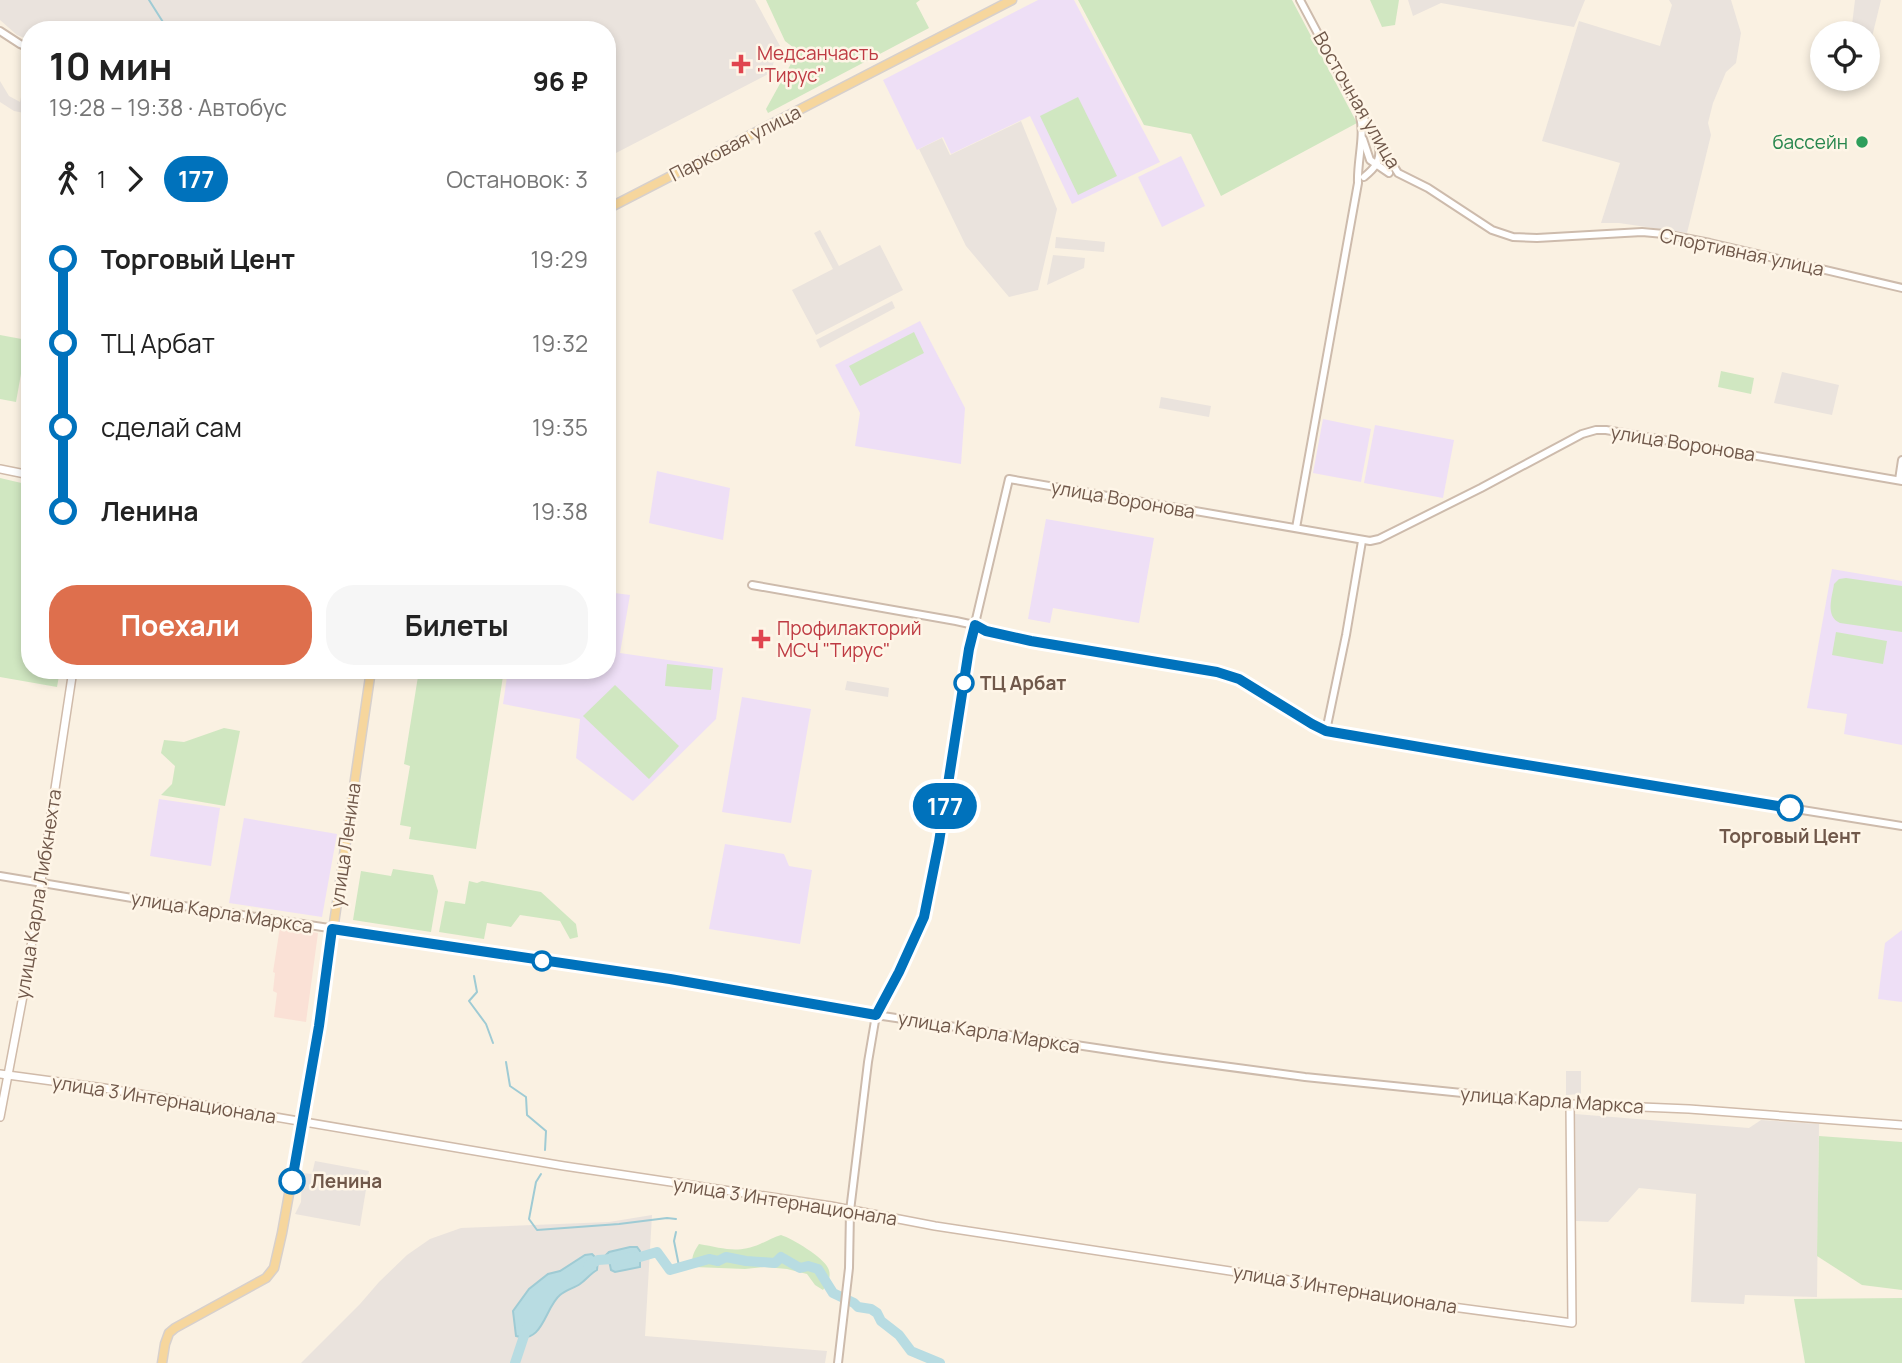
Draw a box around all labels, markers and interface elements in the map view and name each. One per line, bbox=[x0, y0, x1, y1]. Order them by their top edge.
map controls bbox=[1810, 21, 1880, 91]
button: locate bbox=[1810, 21, 1880, 91]
street label: Восточная улица bbox=[1307, 27, 1407, 173]
text: 10 мин bbox=[49, 39, 173, 91]
place label: Медсанчасть "Тирус" bbox=[757, 40, 879, 88]
marker: Медсанчасть "Тирус" bbox=[731, 54, 751, 74]
text: 96 ₽ bbox=[533, 63, 588, 99]
text: 19:28 – 19:38 · Автобус bbox=[49, 91, 287, 123]
street label: Парковая улица bbox=[665, 99, 805, 187]
place label: бассейн bbox=[1772, 129, 1848, 155]
marker: бассейн bbox=[1854, 134, 1870, 150]
icon: walk bbox=[49, 160, 87, 198]
icon: forward bbox=[116, 160, 154, 198]
text: 177 bbox=[178, 162, 214, 195]
text: 1 bbox=[97, 163, 106, 195]
text: Остановок: 3 bbox=[446, 163, 588, 195]
street label: Спортивная улица bbox=[1657, 222, 1827, 282]
text: Торговый Цент bbox=[101, 241, 295, 277]
text: 19:29 bbox=[531, 243, 588, 275]
text: ТЦ Арбат bbox=[101, 325, 215, 361]
text: 19:32 bbox=[532, 327, 588, 359]
text: сделай сам bbox=[101, 409, 242, 445]
text: 19:35 bbox=[532, 411, 588, 443]
street label: улица Воронова bbox=[1609, 419, 1757, 467]
street label: улица Воронова bbox=[1049, 474, 1197, 524]
text: Ленина bbox=[101, 493, 199, 529]
text: 19:38 bbox=[532, 495, 588, 527]
button: Поехали bbox=[49, 585, 312, 665]
button: Билеты bbox=[326, 585, 588, 665]
place label: Профилакторий МСЧ "Тирус" bbox=[777, 615, 922, 663]
marker: Профилакторий МСЧ "Тирус" bbox=[751, 629, 771, 649]
place label: ТЦ Арбат bbox=[980, 670, 1066, 696]
marker: ТЦ Арбат bbox=[954, 673, 974, 693]
street label: улица Ленина bbox=[323, 781, 367, 909]
line badge: 177 bbox=[905, 783, 985, 829]
street label: улица Карла Либкнехта bbox=[9, 787, 67, 1001]
text: 177 bbox=[927, 789, 963, 822]
marker: Торговый Цент bbox=[1777, 795, 1803, 821]
place label: Торговый Цент bbox=[1719, 823, 1861, 849]
street label: улица Карла Маркса bbox=[129, 885, 315, 939]
unlabelled marker bbox=[532, 951, 552, 971]
street label: улица Карла Маркса bbox=[896, 1005, 1082, 1059]
street label: улица 3 Интернационала bbox=[50, 1068, 278, 1130]
street label: улица Карла Маркса bbox=[1459, 1081, 1645, 1119]
marker: Ленина bbox=[279, 1168, 305, 1194]
place label: Ленина bbox=[311, 1168, 382, 1194]
street label: улица 3 Интернационала bbox=[671, 1170, 899, 1232]
street label: улица 3 Интернационала bbox=[1231, 1258, 1459, 1320]

